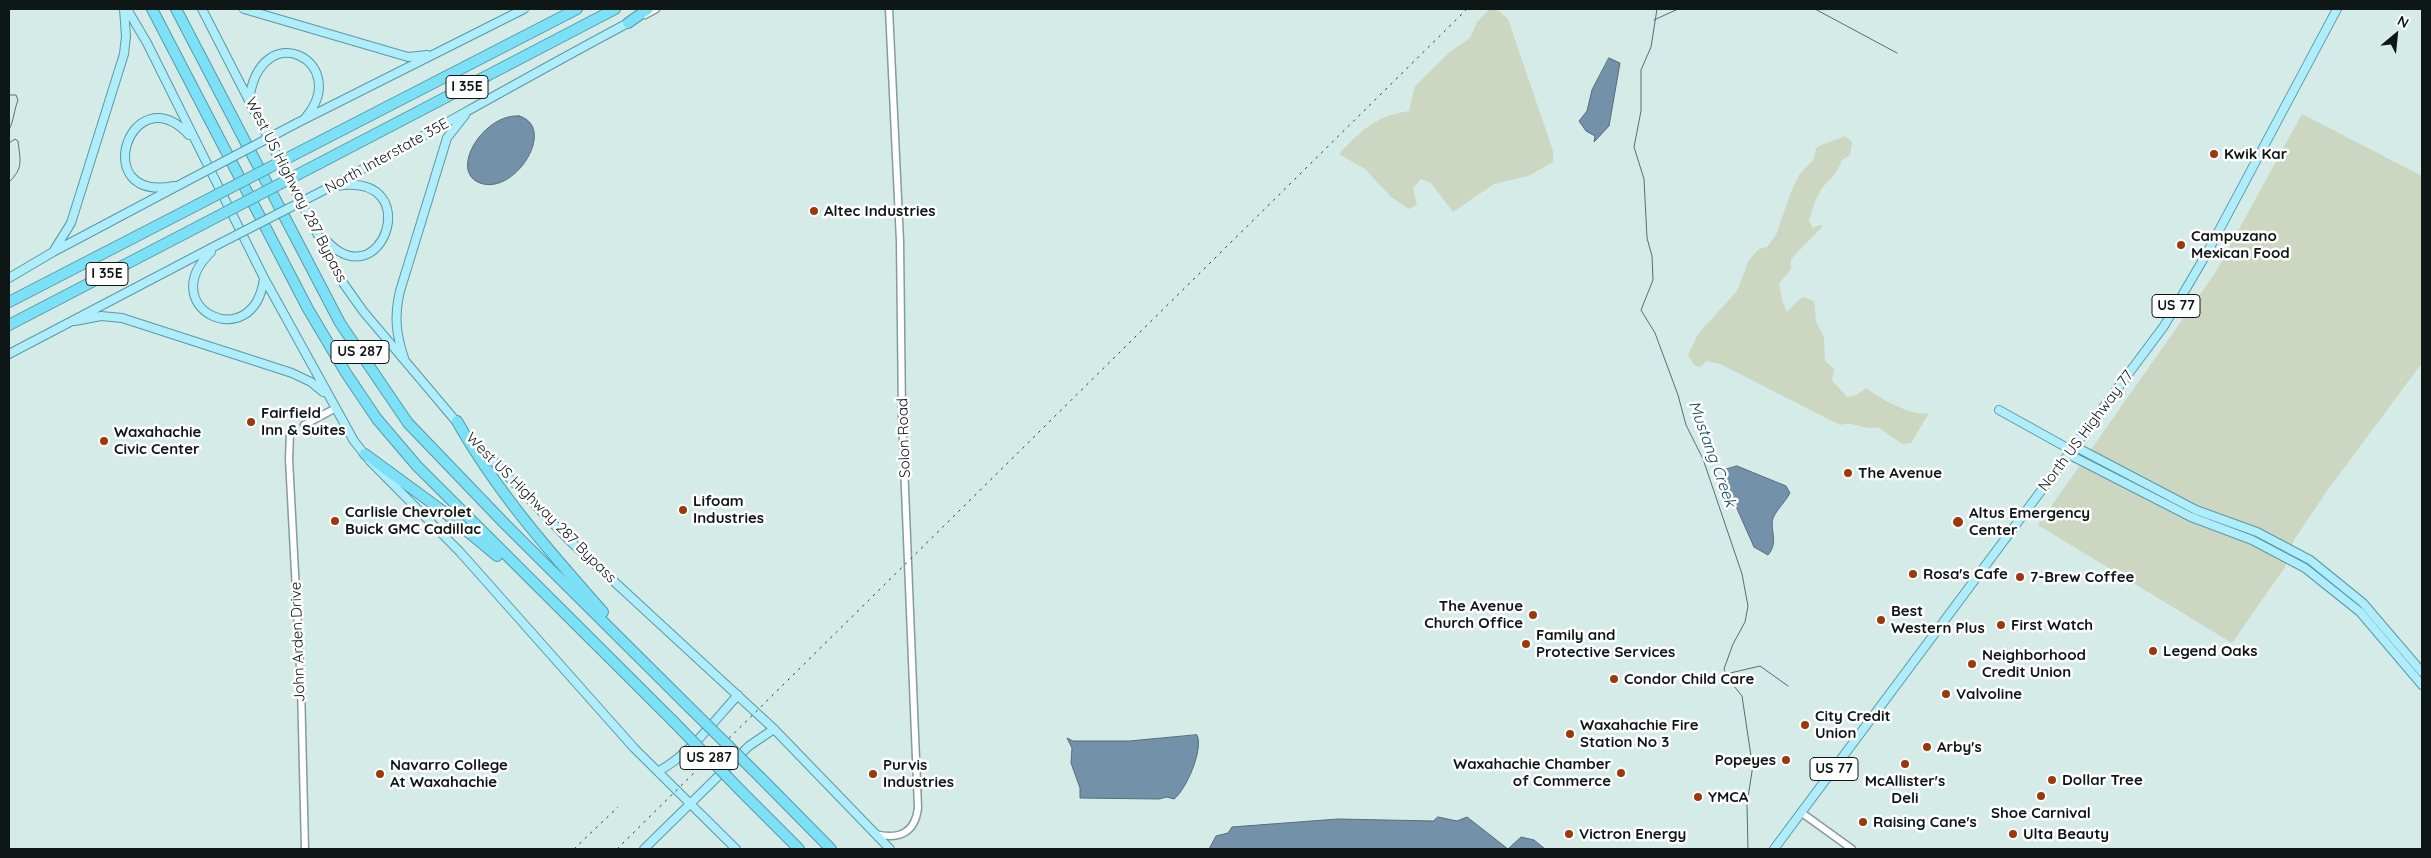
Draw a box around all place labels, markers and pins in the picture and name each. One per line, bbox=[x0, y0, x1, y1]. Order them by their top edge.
place label: Kwik Kar bbox=[2224, 145, 2287, 163]
marker: Kwik Kar bbox=[2208, 148, 2220, 160]
place label: Altec Industries bbox=[824, 202, 936, 220]
marker: Altec Industries bbox=[808, 205, 820, 217]
place label: Campuzano Mexican Food bbox=[2191, 227, 2290, 262]
marker: Campuzano Mexican Food bbox=[2175, 239, 2187, 251]
place label: Fairfield Inn & Suites bbox=[261, 404, 345, 439]
marker: Fairfield Inn & Suites bbox=[245, 416, 257, 428]
place label: Waxahachie Civic Center bbox=[114, 423, 201, 458]
marker: Waxahachie Civic Center bbox=[98, 435, 110, 447]
place label: The Avenue bbox=[1858, 464, 1942, 482]
marker: The Avenue bbox=[1842, 467, 1854, 479]
place label: Lifoam Industries bbox=[693, 492, 764, 527]
place label: Carlisle Chevrolet Buick GMC Cadillac bbox=[345, 503, 481, 538]
marker: Lifoam Industries bbox=[677, 504, 689, 516]
place label: Altus Emergency Center bbox=[1969, 504, 2090, 539]
marker: Carlisle Chevrolet Buick GMC Cadillac bbox=[329, 515, 341, 527]
marker: Altus Emergency Center bbox=[1951, 515, 1965, 529]
place label: Rosa's Cafe bbox=[1923, 565, 2008, 583]
marker: Rosa's Cafe bbox=[1907, 568, 1919, 580]
place label: 7-Brew Coffee bbox=[2030, 568, 2134, 586]
marker: 7-Brew Coffee bbox=[2014, 571, 2026, 583]
place label: The Avenue Church Office bbox=[1424, 597, 1523, 632]
place label: Best Western Plus bbox=[1891, 602, 1985, 637]
marker: The Avenue Church Office bbox=[1527, 609, 1539, 621]
marker: Best Western Plus bbox=[1875, 614, 1887, 626]
place label: First Watch bbox=[2011, 616, 2093, 634]
marker: First Watch bbox=[1995, 619, 2007, 631]
place label: Family and Protective Services bbox=[1536, 626, 1675, 661]
marker: Family and Protective Services bbox=[1520, 638, 1532, 650]
place label: Legend Oaks bbox=[2163, 642, 2257, 660]
marker: Legend Oaks bbox=[2147, 645, 2159, 657]
place label: Neighborhood Credit Union bbox=[1982, 646, 2086, 681]
marker: Neighborhood Credit Union bbox=[1966, 658, 1978, 670]
place label: Condor Child Care bbox=[1624, 670, 1754, 688]
marker: Condor Child Care bbox=[1608, 673, 1620, 685]
place label: Valvoline bbox=[1956, 685, 2022, 703]
marker: Valvoline bbox=[1940, 688, 1952, 700]
place label: City Credit Union bbox=[1815, 707, 1891, 742]
place label: Waxahachie Fire Station No 3 bbox=[1580, 716, 1699, 751]
marker: City Credit Union bbox=[1799, 719, 1811, 731]
marker: Waxahachie Fire Station No 3 bbox=[1564, 728, 1576, 740]
place label: Arby's bbox=[1937, 738, 1982, 756]
marker: Arby's bbox=[1921, 741, 1933, 753]
place label: Popeyes bbox=[1715, 751, 1776, 769]
marker: Popeyes bbox=[1780, 754, 1792, 766]
place label: Waxahachie Chamber of Commerce bbox=[1453, 755, 1611, 790]
place label: Navarro College At Waxahachie bbox=[390, 756, 508, 791]
place label: Purvis Industries bbox=[883, 756, 954, 791]
marker: McAllister's Deli bbox=[1899, 758, 1911, 770]
marker: Waxahachie Chamber of Commerce bbox=[1615, 767, 1627, 779]
marker: Navarro College At Waxahachie bbox=[374, 768, 386, 780]
marker: Purvis Industries bbox=[867, 768, 879, 780]
place label: Dollar Tree bbox=[2062, 771, 2143, 789]
place label: McAllister's Deli bbox=[1865, 772, 1945, 807]
marker: Dollar Tree bbox=[2046, 774, 2058, 786]
place label: YMCA bbox=[1708, 788, 1748, 806]
marker: Shoe Carnival bbox=[2035, 790, 2047, 802]
marker: YMCA bbox=[1692, 791, 1704, 803]
place label: Shoe Carnival bbox=[1991, 804, 2091, 822]
place label: Raising Cane's bbox=[1873, 813, 1977, 831]
marker: Raising Cane's bbox=[1857, 816, 1869, 828]
place label: Victron Energy bbox=[1579, 825, 1686, 843]
place label: Ulta Beauty bbox=[2023, 825, 2109, 843]
marker: Victron Energy bbox=[1563, 828, 1575, 840]
marker: Ulta Beauty bbox=[2007, 828, 2019, 840]

